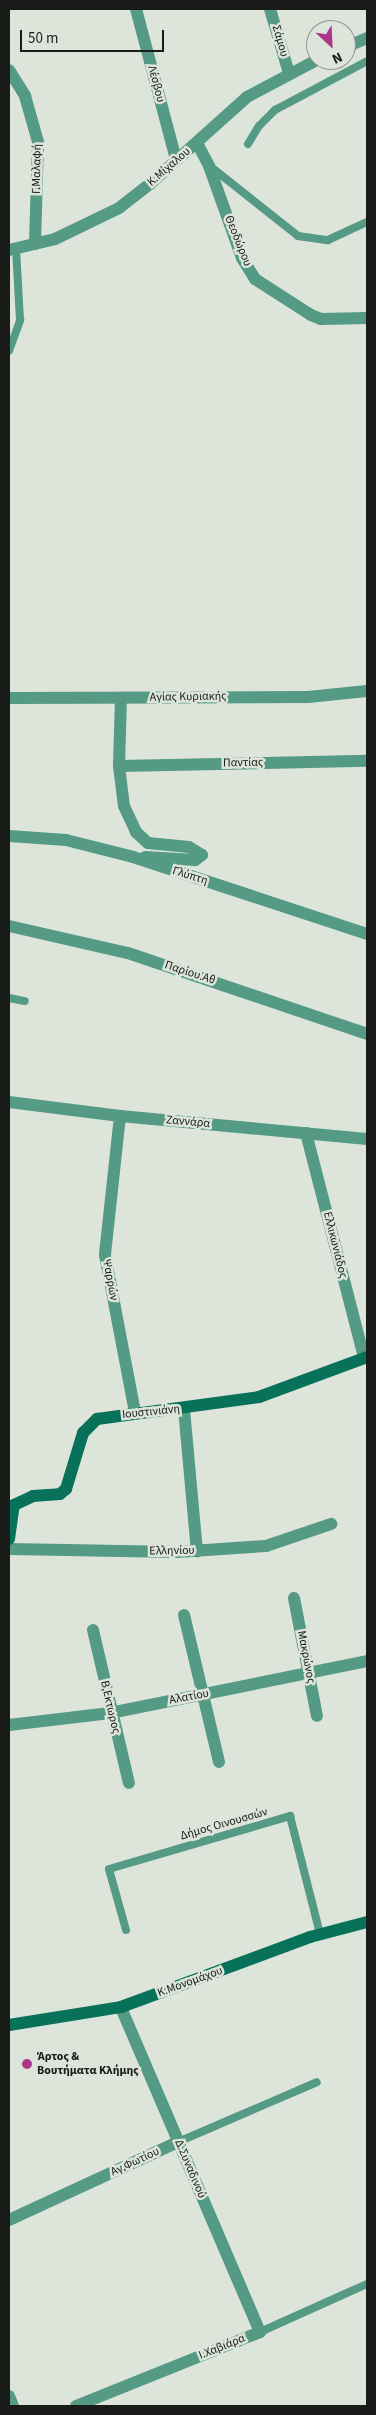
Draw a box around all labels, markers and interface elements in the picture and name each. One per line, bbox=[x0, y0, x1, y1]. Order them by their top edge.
scale bar bbox=[22, 20, 166, 52]
north arrow bbox=[306, 20, 356, 70]
street label: Σάμου bbox=[269, 24, 291, 58]
text: 50 m bbox=[28, 28, 58, 49]
text: N bbox=[328, 47, 345, 69]
street label: Λέσβου bbox=[144, 64, 168, 104]
street label: Γ.Μαλαφή bbox=[29, 144, 45, 194]
street label: Κ.Μίχαλου bbox=[144, 144, 194, 190]
street label: Θεοδώρου bbox=[221, 213, 255, 269]
street label: Αγίας Κυριακής bbox=[150, 689, 226, 705]
street label: Παντίας bbox=[223, 755, 263, 771]
street label: Γλύπτη bbox=[170, 864, 210, 888]
street label: Παρίου.Αθ bbox=[163, 958, 217, 988]
street label: Ζαννάρα bbox=[165, 1113, 211, 1131]
street label: Ελλικωνιάδος bbox=[320, 1210, 350, 1280]
street label: Ψαρρών bbox=[99, 1258, 121, 1302]
street label: Ιουστινιάνη bbox=[121, 1402, 181, 1422]
street label: Ελληνίου bbox=[149, 1543, 195, 1559]
street label: Μακρώνος bbox=[294, 1629, 318, 1685]
street label: Β,Εκτωρος bbox=[97, 1679, 123, 1735]
street label: Αλατίου bbox=[168, 1686, 210, 1708]
street label: Δήμος Οινουσσών bbox=[179, 1805, 269, 1843]
street label: Κ.Μονομάχου bbox=[155, 1964, 225, 2000]
place label: Άρτος & Βουτήματα Κλήμης bbox=[37, 2050, 139, 2078]
marker: Άρτος & Βουτήματα Κλήμης bbox=[21, 2058, 33, 2070]
street label: Δ.Συναδινού bbox=[171, 2138, 209, 2200]
street label: Αγ.Φωτίου bbox=[108, 2144, 162, 2180]
street label: Ι.Χαβιάρα bbox=[197, 2331, 247, 2363]

